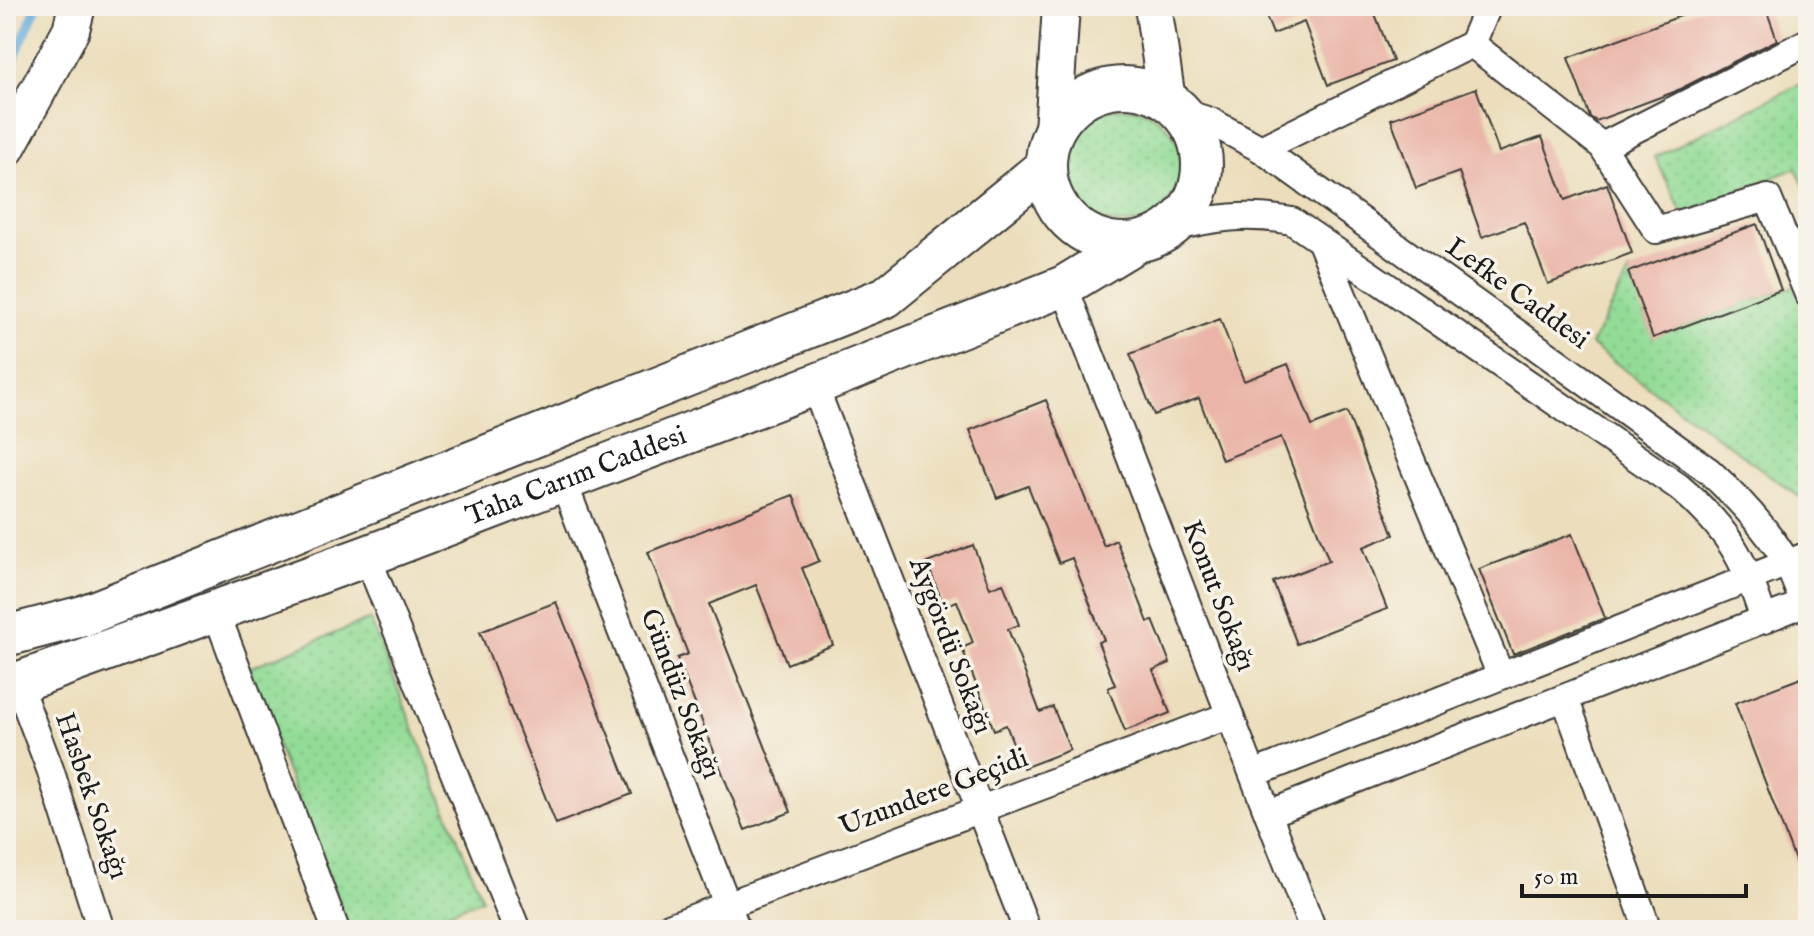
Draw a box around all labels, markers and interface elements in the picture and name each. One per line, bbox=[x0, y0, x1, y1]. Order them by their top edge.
street label: Lefke Caddesi bbox=[1438, 230, 1596, 358]
street label: Taha Carım Caddesi bbox=[461, 418, 691, 534]
street label: Konut Sokağı bbox=[1173, 515, 1263, 677]
street label: Aygördü Sokağı bbox=[900, 552, 1000, 739]
street label: Gündüz Sokağı bbox=[632, 604, 728, 784]
street label: Hasbek Sokağı bbox=[46, 708, 136, 884]
street label: Uzundere Geçidi bbox=[835, 741, 1033, 845]
scale bar bbox=[1522, 848, 1746, 898]
text: 50 m bbox=[1534, 862, 1578, 893]

